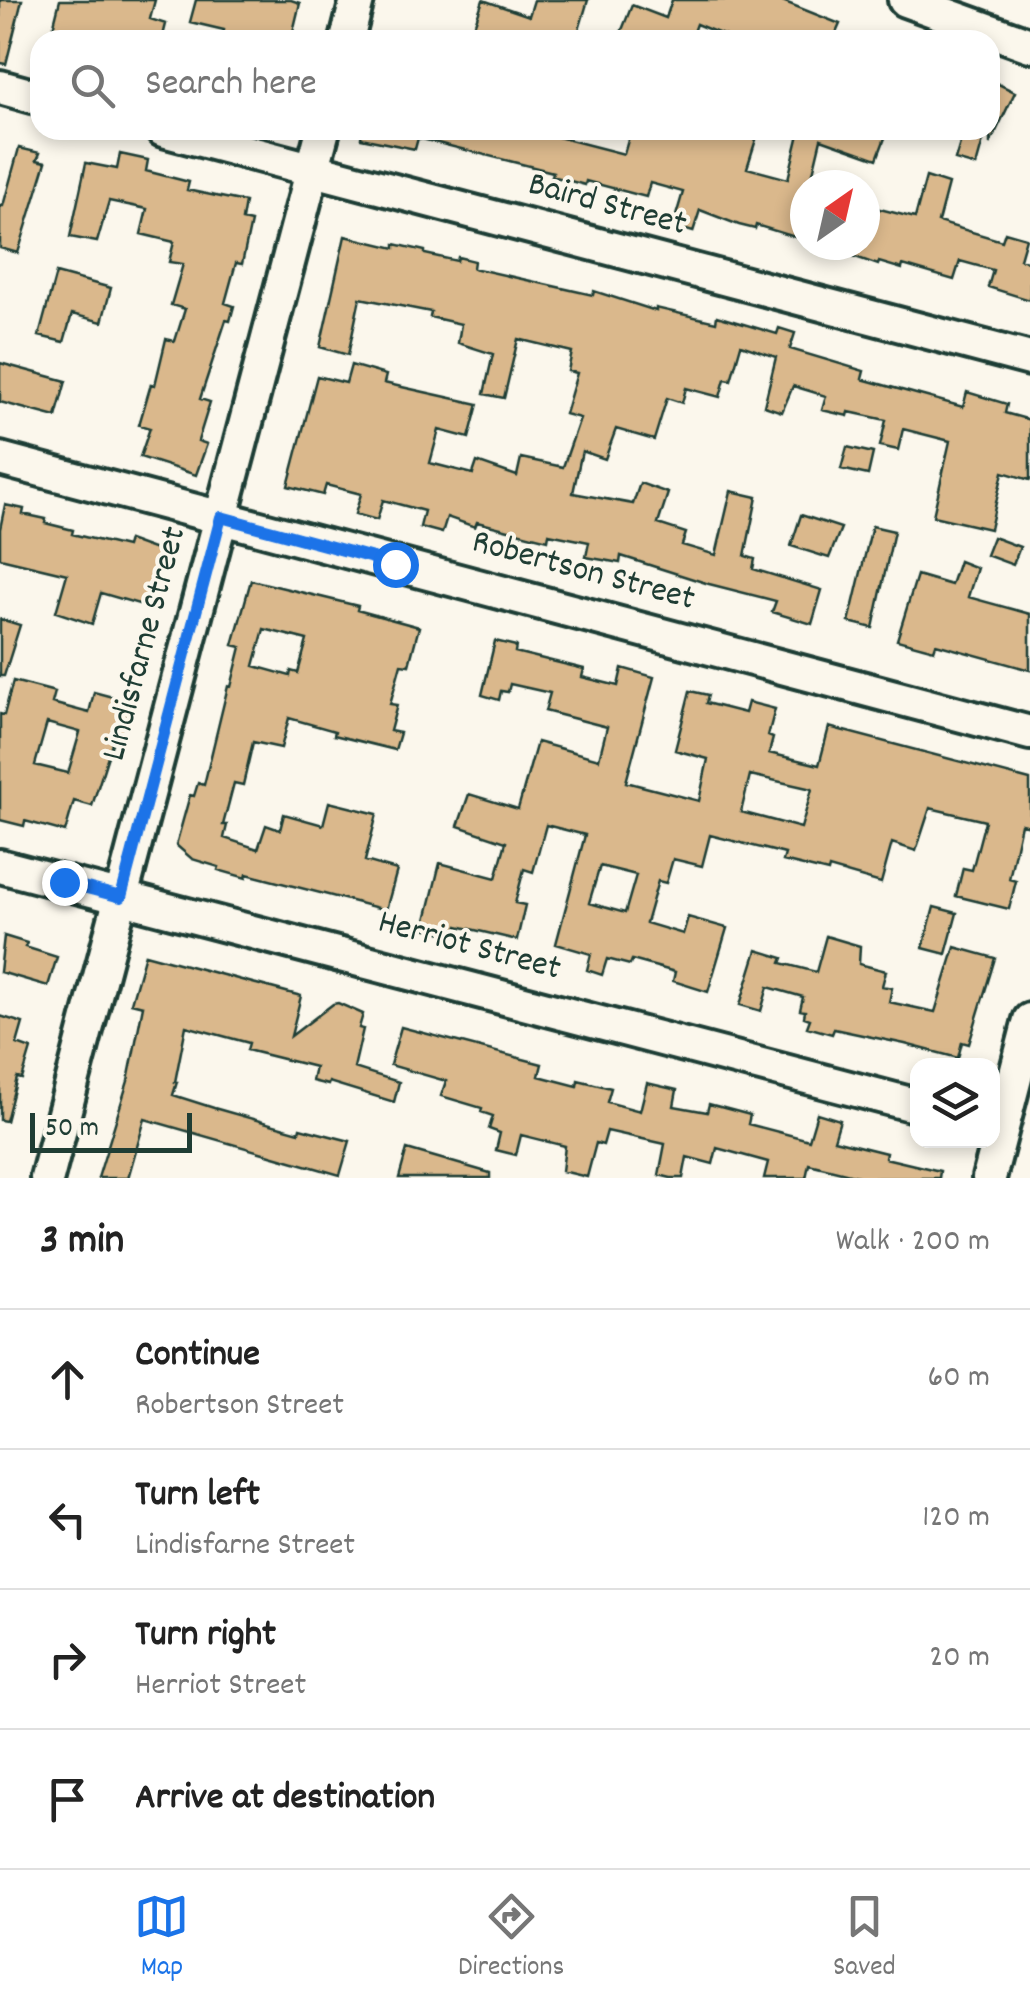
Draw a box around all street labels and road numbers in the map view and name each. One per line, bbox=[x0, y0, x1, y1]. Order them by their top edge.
street label: Baird Street bbox=[522, 161, 692, 251]
street label: Robertson Street bbox=[466, 518, 700, 626]
street label: Lindisfarne Street bbox=[91, 521, 201, 767]
street label: Herriot Street bbox=[372, 899, 566, 995]

